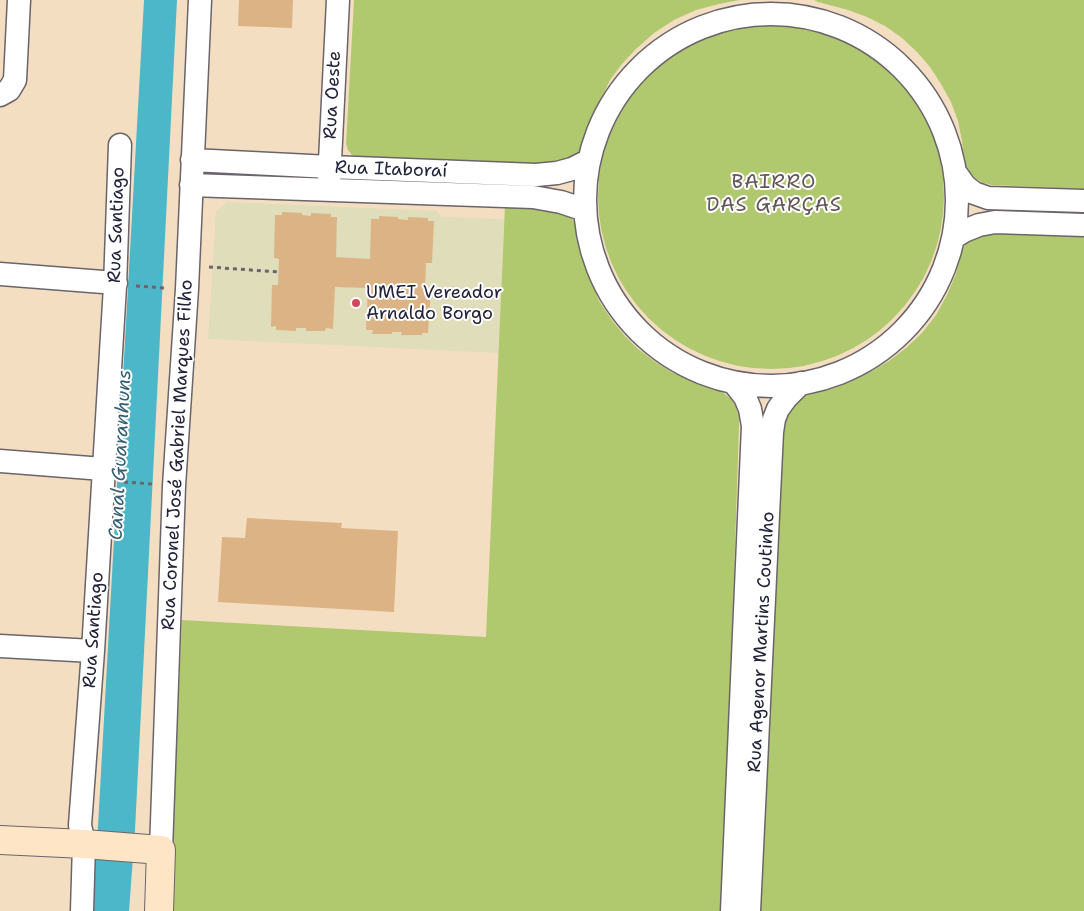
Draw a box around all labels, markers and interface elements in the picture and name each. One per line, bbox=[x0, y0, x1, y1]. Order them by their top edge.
street label: Rua Oeste bbox=[320, 50, 346, 140]
street label: Rua Itaboraí bbox=[334, 157, 448, 183]
street label: Rua Santiago bbox=[104, 166, 130, 284]
district label: BAIRRO DAS GARÇAS bbox=[705, 171, 843, 218]
street label: Rua Coronel José Gabriel Marques Filho bbox=[158, 279, 198, 631]
place label: UMEI Vereador Arnaldo Borgo bbox=[366, 282, 502, 324]
marker: UMEI Vereador Arnaldo Borgo bbox=[350, 297, 362, 309]
water label: Canal Guaranhuns bbox=[105, 369, 137, 541]
street label: Rua Agenor Martins Coutinho bbox=[744, 511, 780, 773]
street label: Rua Santiago bbox=[79, 571, 109, 689]

